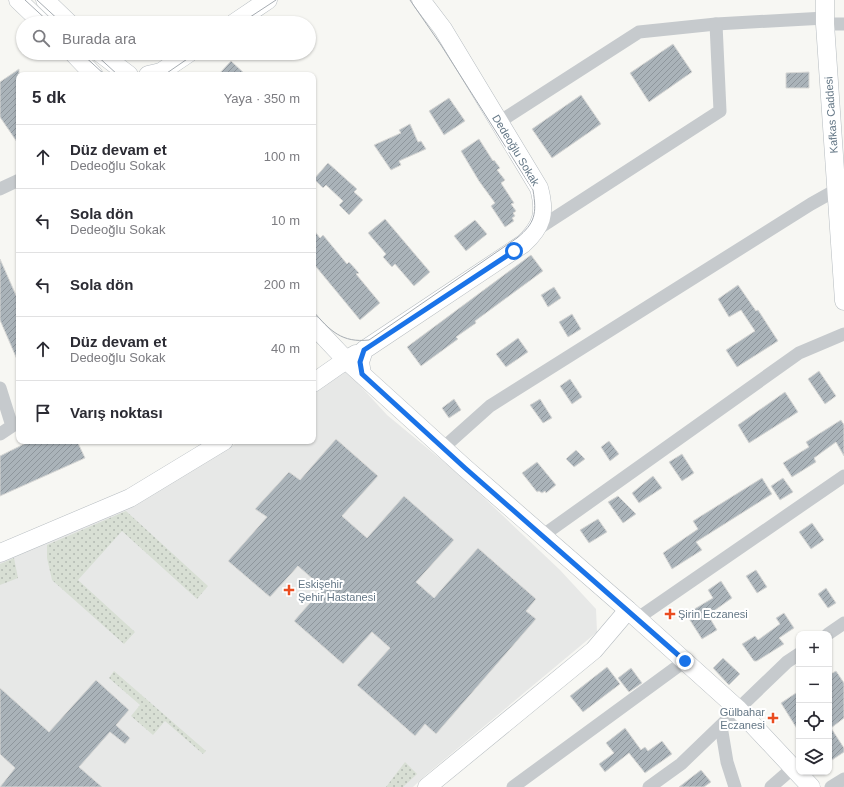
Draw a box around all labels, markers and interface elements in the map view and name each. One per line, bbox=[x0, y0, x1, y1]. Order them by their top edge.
search box bbox=[16, 16, 316, 60]
icon: search bbox=[30, 27, 52, 49]
text: Burada ara bbox=[62, 30, 136, 47]
street label: Kafkas Caddesi bbox=[822, 76, 840, 154]
text: 5 dk bbox=[32, 88, 66, 107]
text: Yaya · 350 m bbox=[224, 91, 300, 106]
street label: Dedeoğlu Sokak bbox=[490, 112, 542, 188]
text: Düz devam et bbox=[70, 141, 167, 158]
icon: ahead bbox=[32, 146, 54, 168]
text: 100 m bbox=[264, 149, 300, 164]
text: Dedeoğlu Sokak bbox=[70, 158, 165, 173]
text: Sola dön bbox=[70, 205, 133, 222]
icon: left bbox=[32, 210, 54, 232]
text: 10 m bbox=[271, 213, 300, 228]
text: Dedeoğlu Sokak bbox=[70, 222, 165, 237]
route start bbox=[505, 242, 523, 260]
icon: left bbox=[32, 274, 54, 296]
text: Sola dön bbox=[70, 276, 133, 293]
text: 200 m bbox=[264, 277, 300, 292]
text: Düz devam et bbox=[70, 333, 167, 350]
icon: ahead bbox=[32, 338, 54, 360]
text: 40 m bbox=[271, 341, 300, 356]
text: Dedeoğlu Sokak bbox=[70, 350, 165, 365]
icon: arrive bbox=[32, 402, 54, 424]
text: Varış noktası bbox=[70, 404, 163, 421]
place label: Eskişehir Şehir Hastanesi bbox=[298, 578, 376, 603]
marker: Eskişehir Şehir Hastanesi bbox=[283, 584, 295, 596]
place label: Şirin Eczanesi bbox=[678, 608, 748, 620]
marker: Şirin Eczanesi bbox=[665, 609, 675, 619]
map controls bbox=[796, 631, 832, 775]
button: + bbox=[796, 631, 832, 667]
route end bbox=[676, 652, 694, 670]
button: − bbox=[796, 667, 832, 703]
button: locate bbox=[796, 703, 832, 739]
place label: Gülbahar Eczanesi bbox=[720, 706, 765, 731]
marker: Gülbahar Eczanesi bbox=[768, 713, 778, 723]
button: layers bbox=[796, 739, 832, 775]

